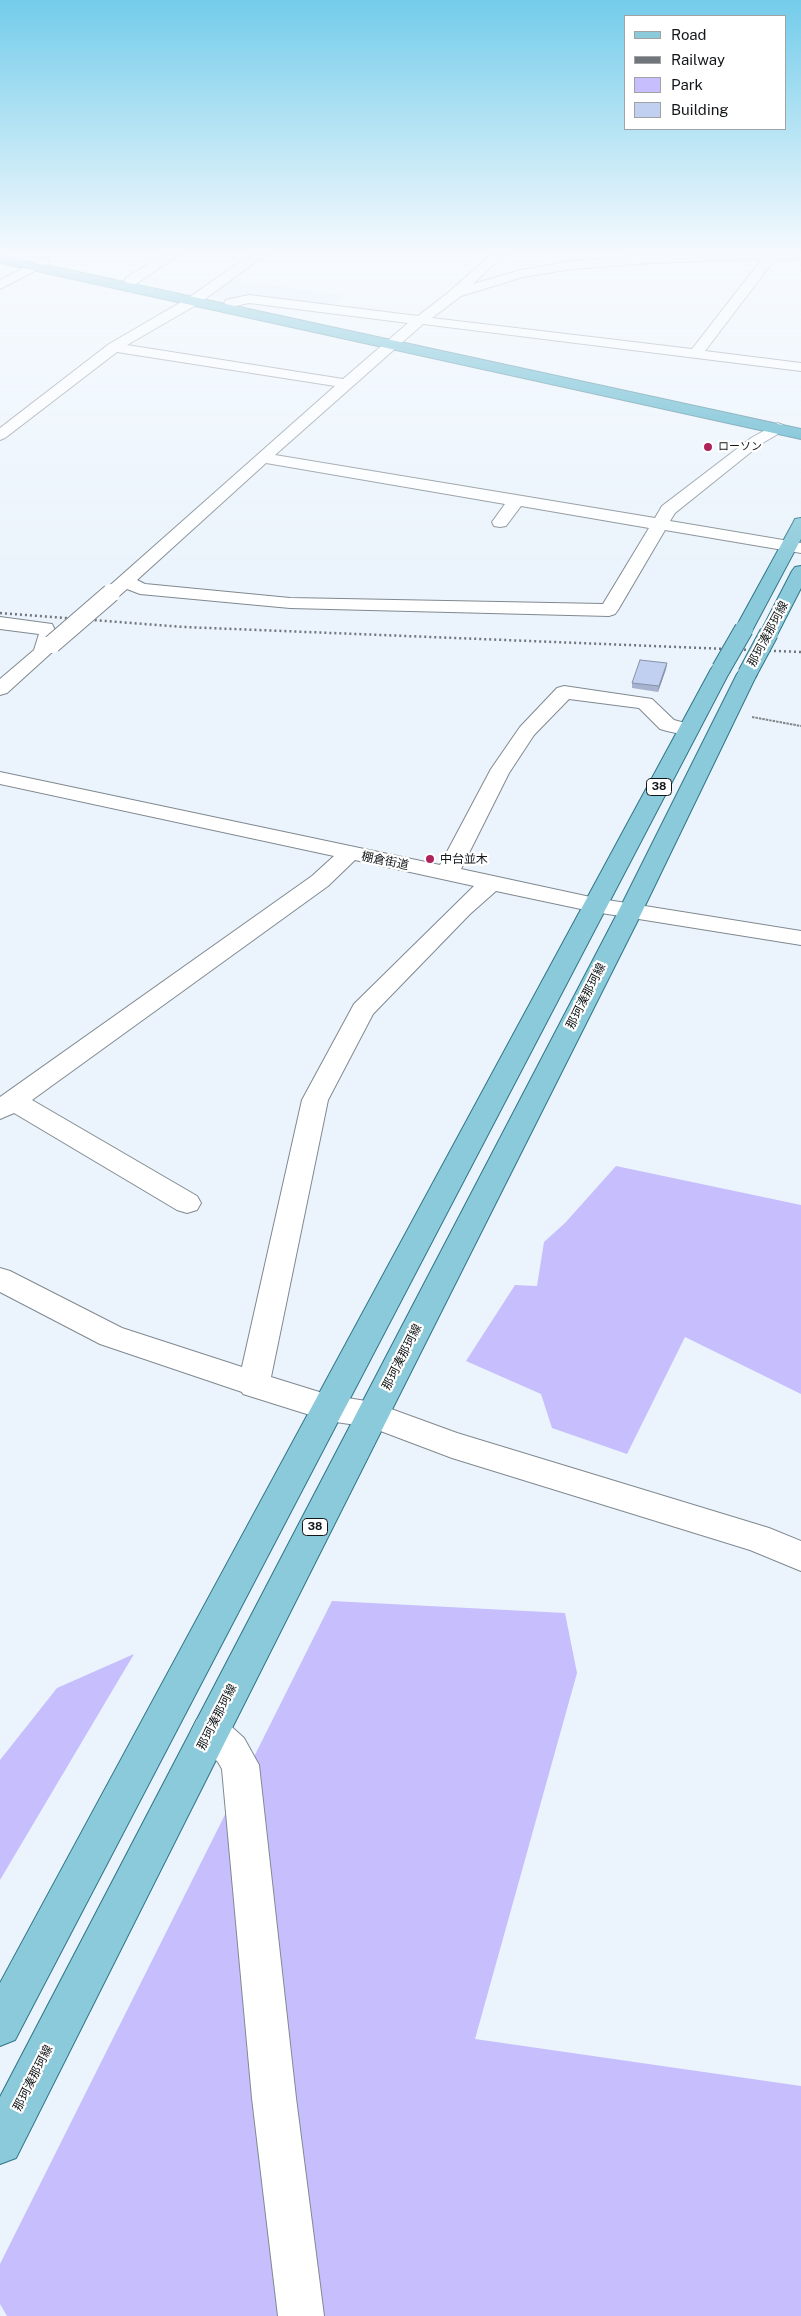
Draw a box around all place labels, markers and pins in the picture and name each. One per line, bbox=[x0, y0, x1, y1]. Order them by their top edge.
place label: ローソン bbox=[718, 440, 762, 454]
marker: ローソン bbox=[702, 441, 714, 453]
place label: 中台並木 bbox=[440, 852, 488, 866]
marker: 中台並木 bbox=[424, 853, 436, 865]

